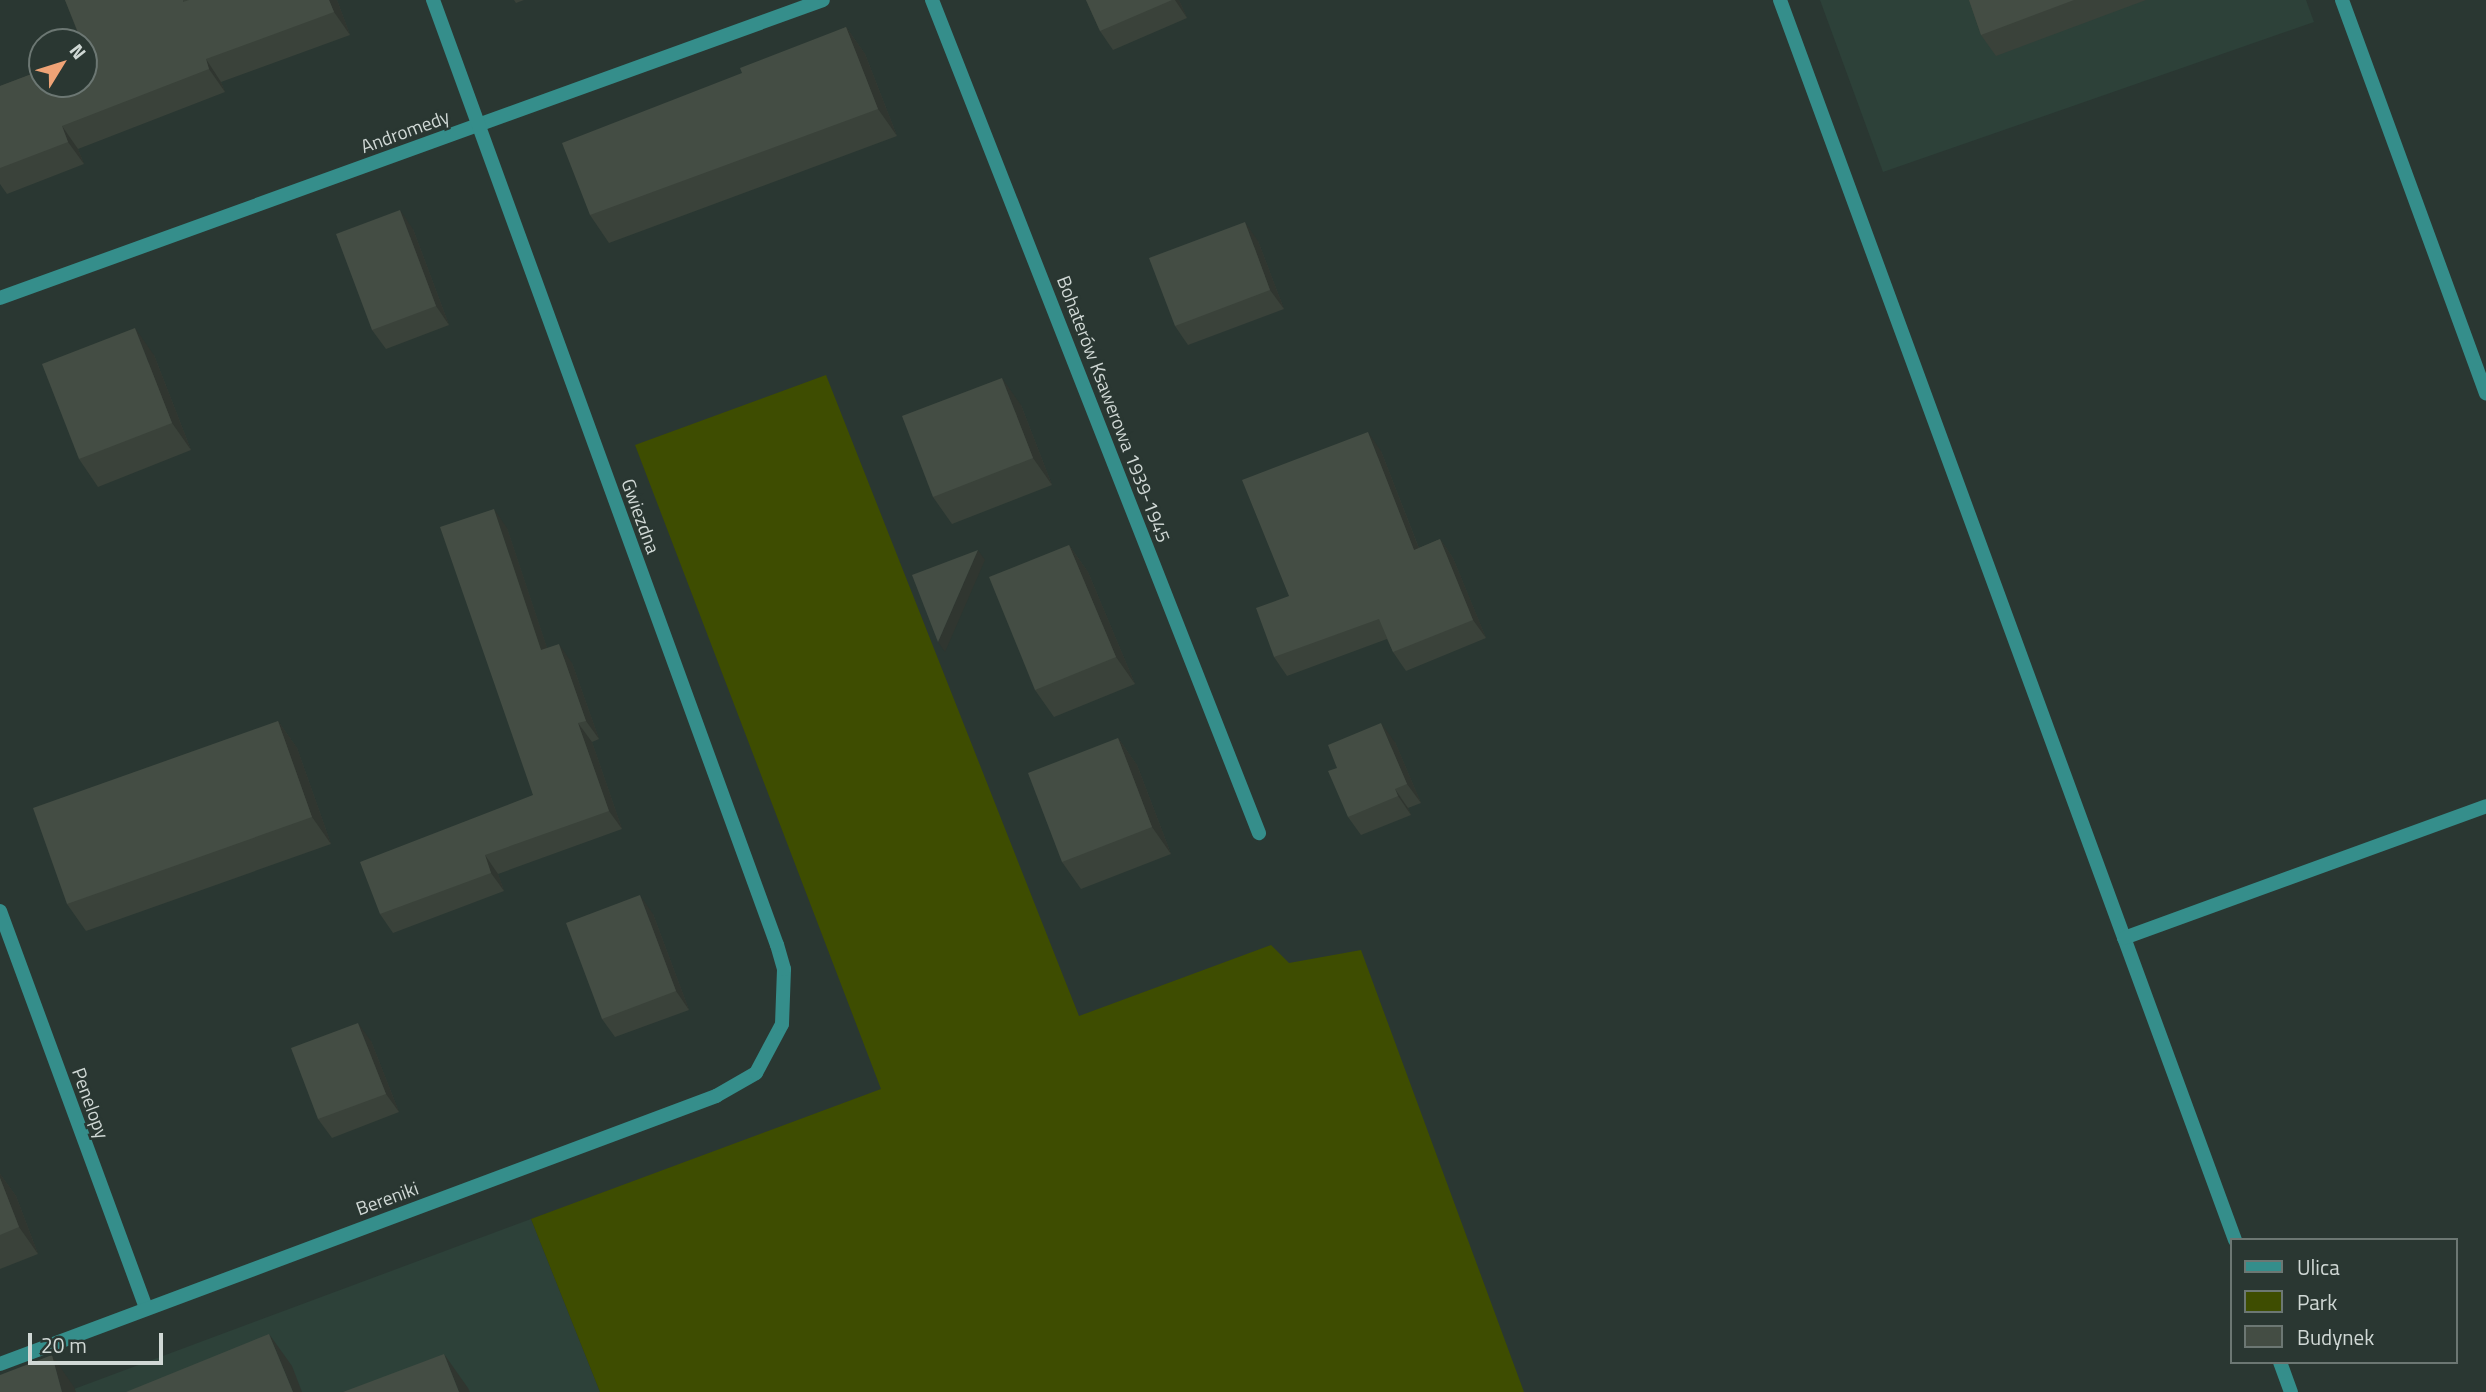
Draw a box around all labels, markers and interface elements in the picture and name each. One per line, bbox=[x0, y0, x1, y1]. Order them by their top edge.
north arrow bbox=[28, 28, 98, 98]
text: N bbox=[63, 37, 94, 65]
street label: Andromedy bbox=[358, 104, 452, 158]
street label: Bohaterów Ksawerowa 1939-1945 bbox=[1053, 272, 1175, 546]
street label: Gwiezdna bbox=[617, 475, 665, 557]
street label: Penelopy bbox=[68, 1064, 114, 1142]
street label: Bereniki bbox=[353, 1176, 421, 1220]
legend bbox=[2230, 1238, 2458, 1364]
text: Ulica bbox=[2297, 1251, 2340, 1283]
text: Park bbox=[2297, 1286, 2337, 1318]
scale bar bbox=[32, 1318, 166, 1362]
text: Budynek bbox=[2297, 1321, 2374, 1353]
text: 20 m bbox=[41, 1329, 87, 1361]

